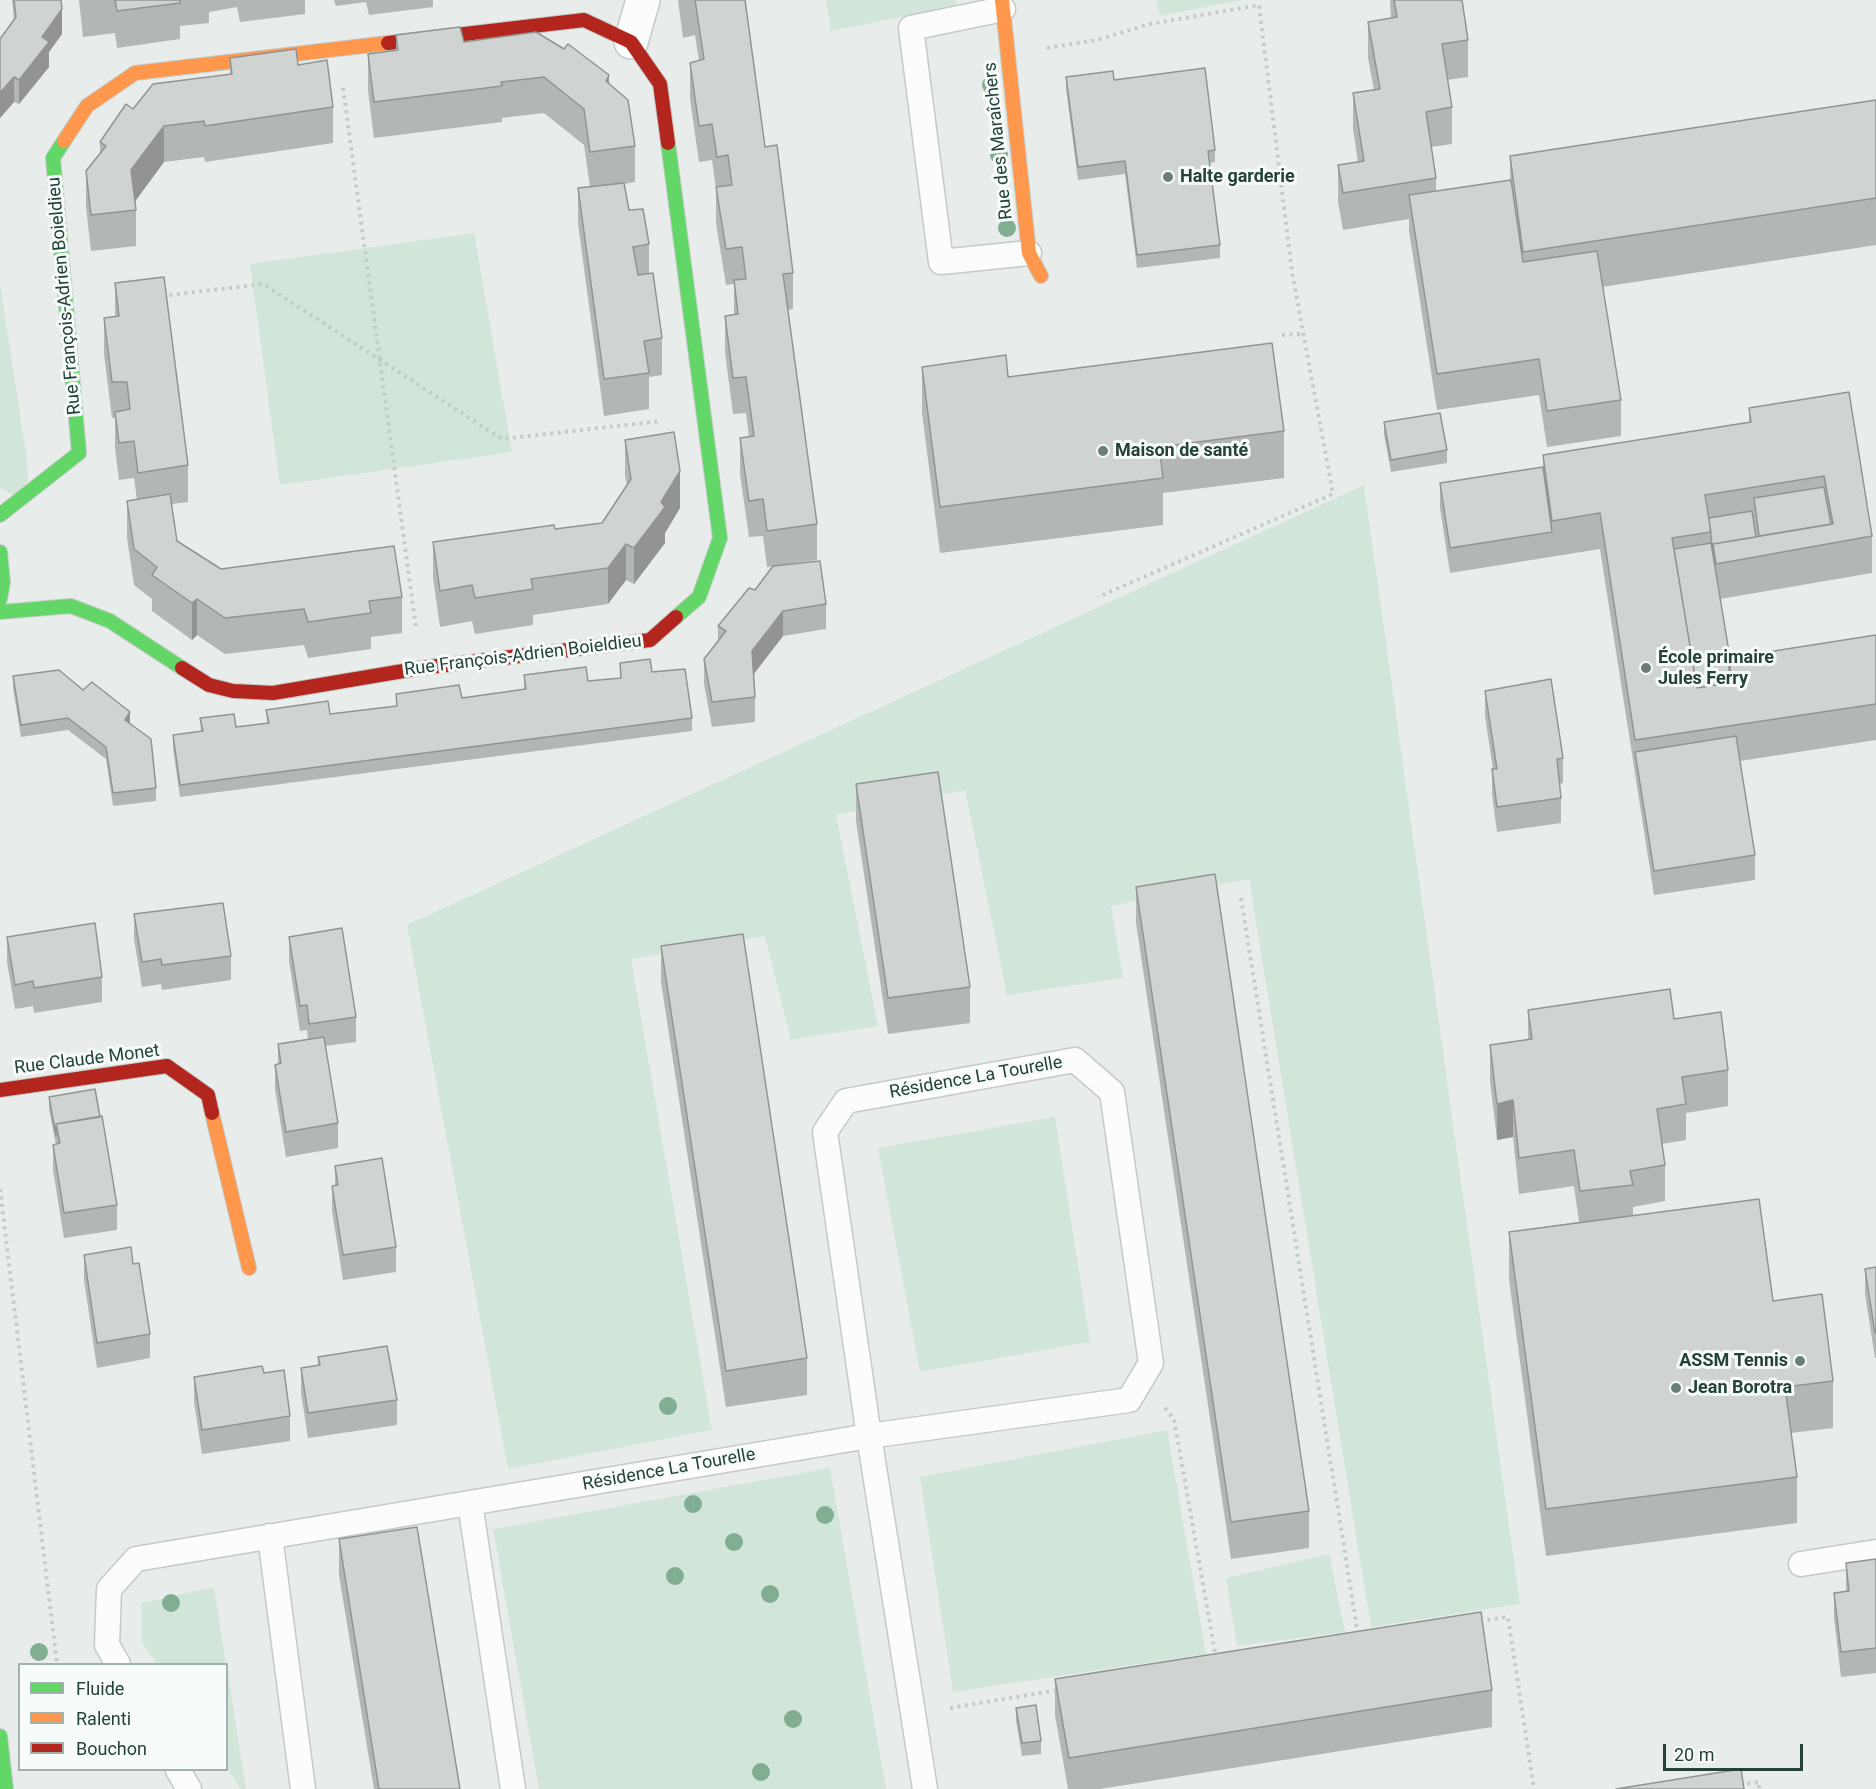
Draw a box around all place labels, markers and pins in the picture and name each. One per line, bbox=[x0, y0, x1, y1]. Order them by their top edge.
place label: Halte garderie bbox=[1180, 166, 1295, 188]
marker: Halte garderie bbox=[1161, 170, 1175, 184]
place label: Maison de santé bbox=[1115, 440, 1248, 462]
marker: Maison de santé bbox=[1096, 444, 1110, 458]
place label: École primaire Jules Ferry bbox=[1658, 647, 1774, 690]
marker: École primaire Jules Ferry bbox=[1639, 661, 1653, 675]
place label: ASSM Tennis bbox=[1679, 1350, 1788, 1372]
marker: ASSM Tennis bbox=[1793, 1354, 1807, 1368]
place label: Jean Borotra bbox=[1688, 1377, 1792, 1399]
marker: Jean Borotra bbox=[1669, 1381, 1683, 1395]

